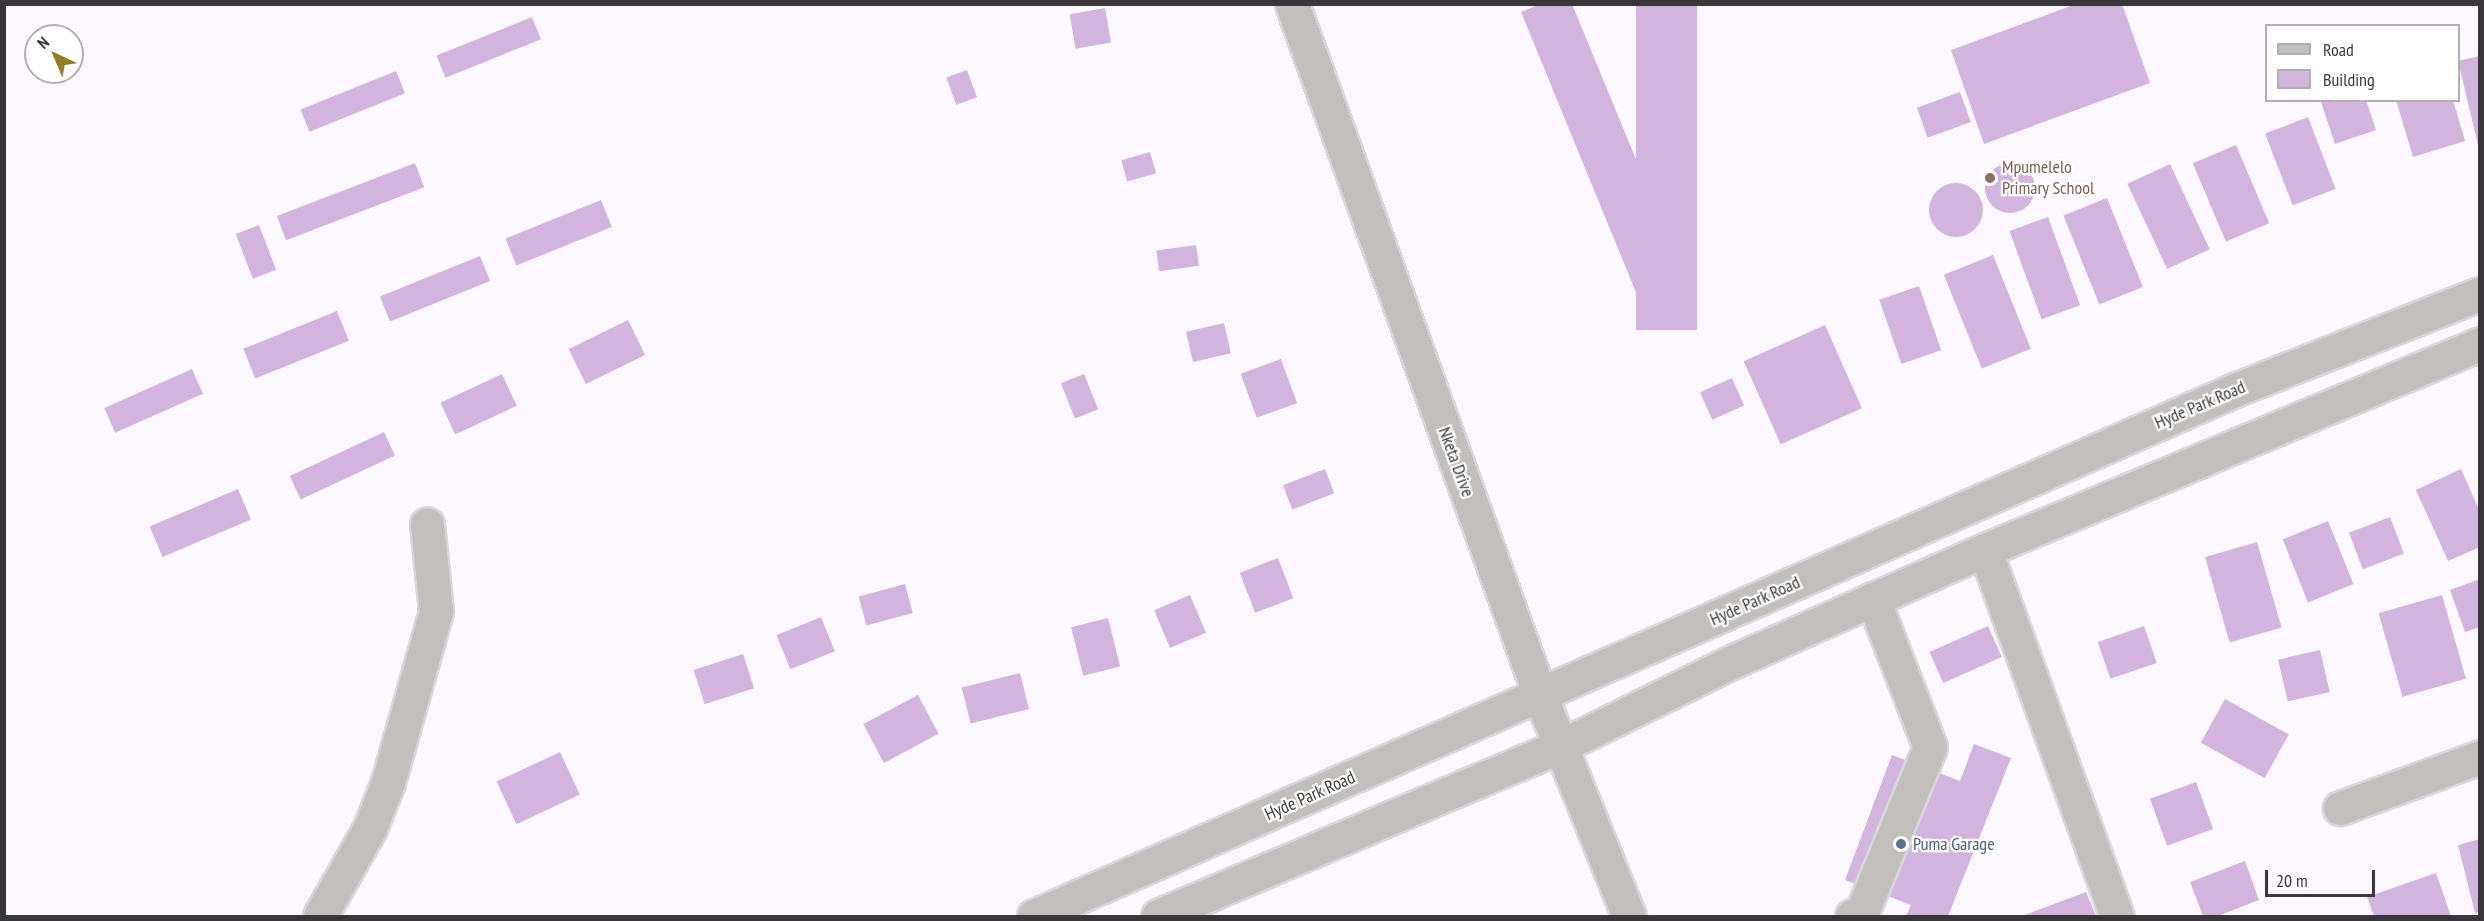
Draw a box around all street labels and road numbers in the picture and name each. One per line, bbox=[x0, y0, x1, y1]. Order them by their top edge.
street label: Hyde Park Road bbox=[2151, 376, 2249, 434]
street label: Nketa Drive bbox=[1433, 424, 1479, 500]
street label: Hyde Park Road bbox=[1706, 571, 1804, 631]
street label: Hyde Park Road bbox=[1261, 766, 1359, 826]

